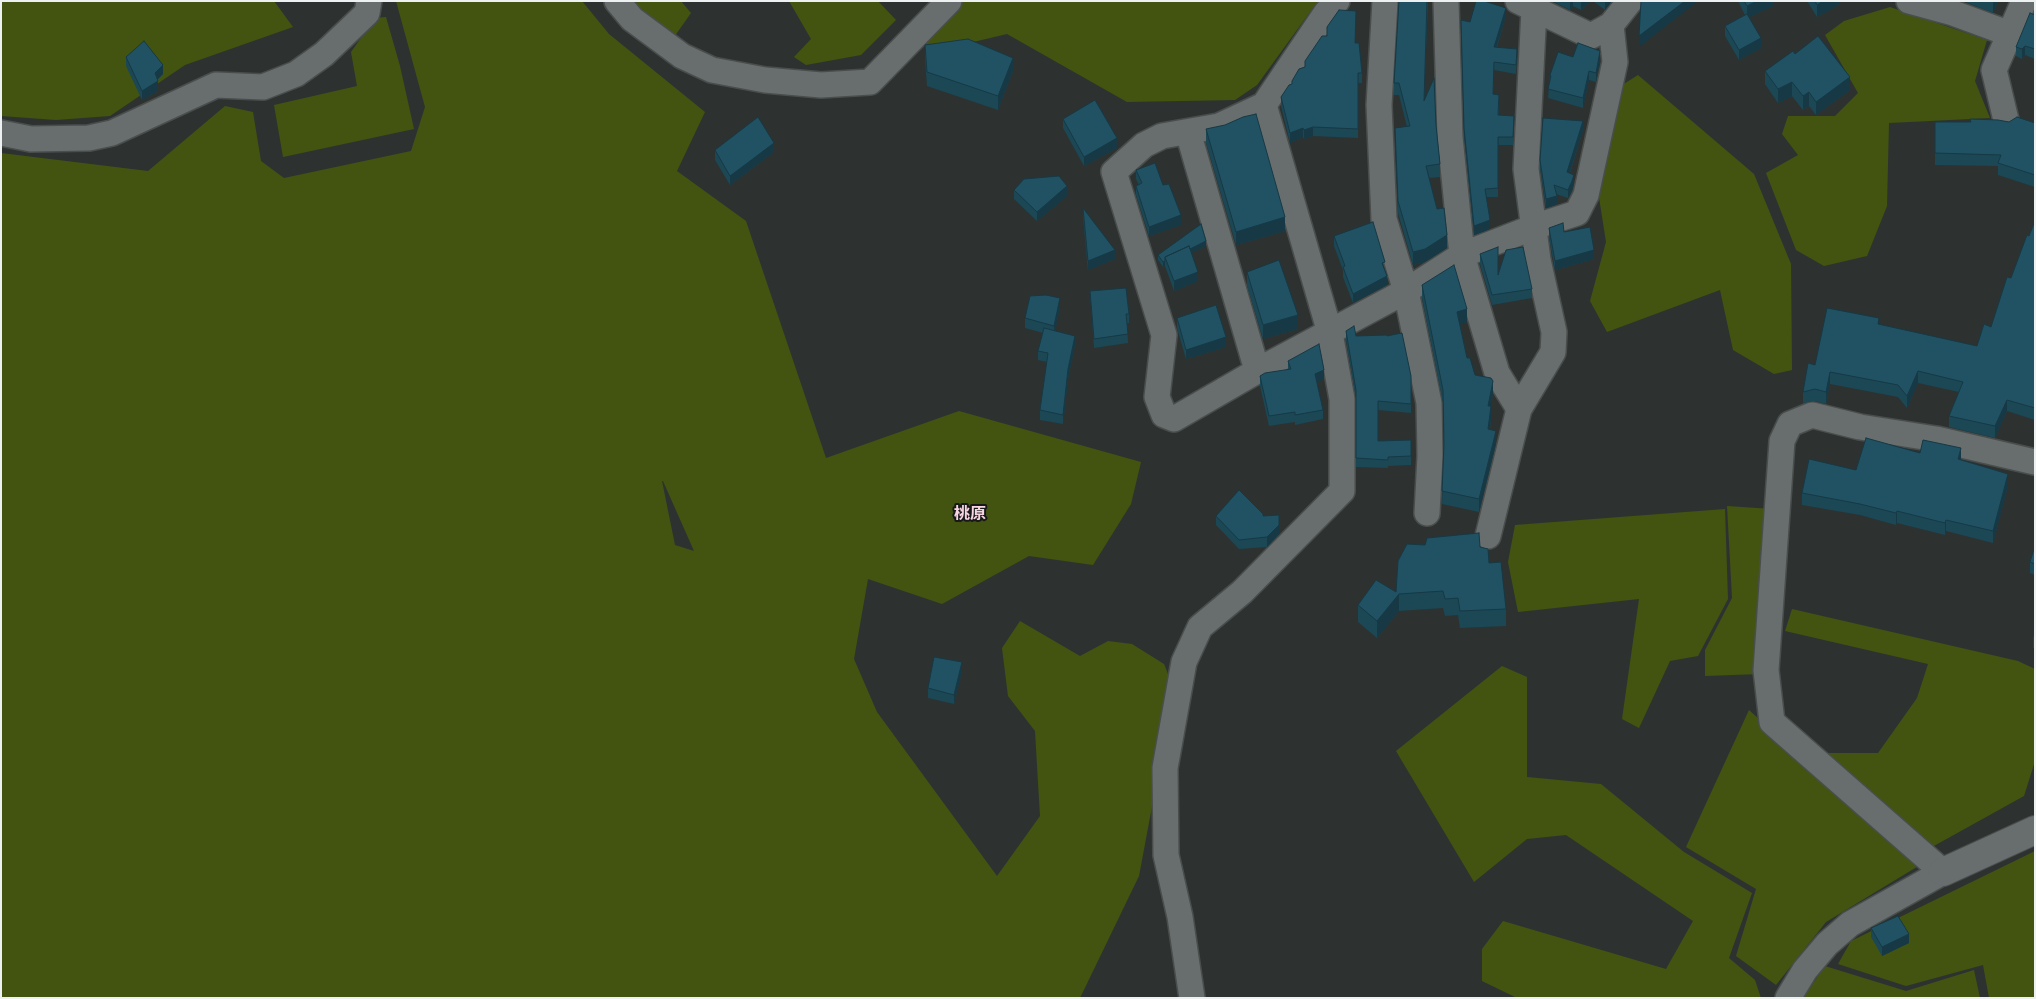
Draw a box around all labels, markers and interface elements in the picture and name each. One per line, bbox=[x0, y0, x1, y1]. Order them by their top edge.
district label: 桃原 bbox=[954, 505, 986, 525]

